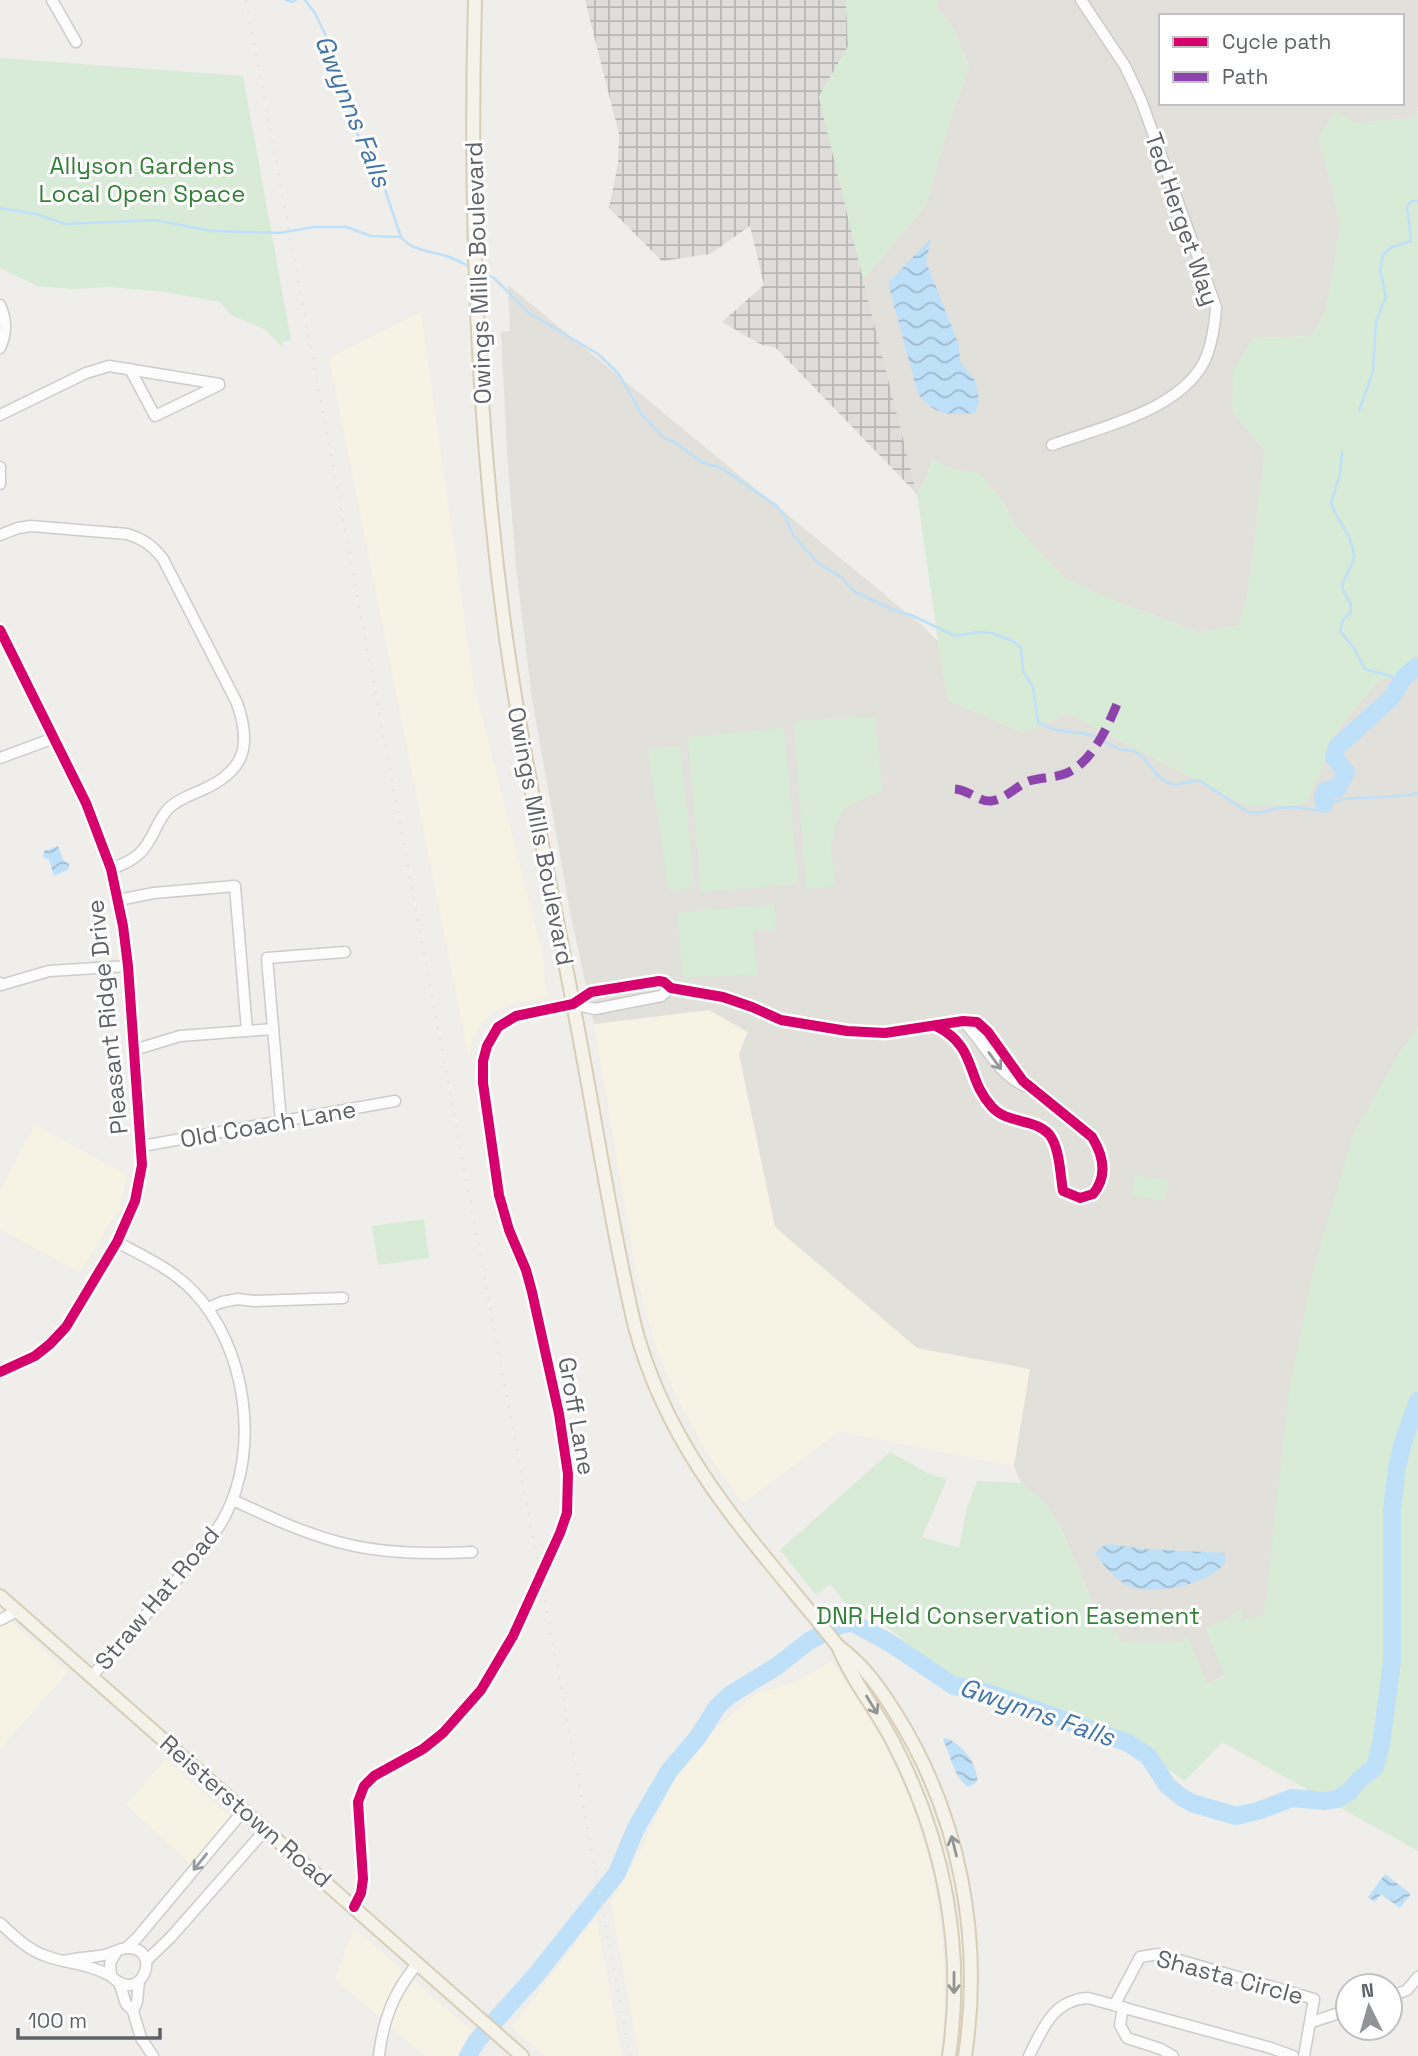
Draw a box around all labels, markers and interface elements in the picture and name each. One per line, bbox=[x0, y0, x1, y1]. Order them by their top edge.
legend bbox=[1159, 14, 1404, 105]
text: Cycle path bbox=[1222, 28, 1331, 55]
water label: Gwynns Falls bbox=[307, 30, 399, 193]
text: Path bbox=[1222, 63, 1268, 90]
street label: Ted Herget Way bbox=[1138, 128, 1226, 310]
street label: Owings Mills Boulevard bbox=[458, 141, 498, 405]
park label: Allyson Gardens Local Open Space bbox=[39, 150, 245, 209]
street label: Owings Mills Boulevard bbox=[501, 704, 581, 968]
street label: Pleasant Ridge Drive bbox=[79, 898, 135, 1136]
one-way arrow bbox=[987, 1051, 1002, 1070]
street label: Old Coach Lane bbox=[177, 1093, 359, 1155]
street label: Groff Lane bbox=[551, 1355, 603, 1477]
street label: Straw Hat Road bbox=[88, 1520, 226, 1676]
park label: DNR Held Conservation Easement bbox=[816, 1600, 1200, 1631]
water label: Gwynns Falls bbox=[955, 1670, 1120, 1755]
one-way arrow bbox=[865, 1695, 879, 1715]
street label: Reisterstown Road bbox=[154, 1728, 338, 1894]
one-way arrow bbox=[947, 1835, 960, 1858]
one-way arrow bbox=[193, 1853, 208, 1871]
street label: Shasta Circle bbox=[1153, 1943, 1307, 2011]
one-way arrow bbox=[947, 1972, 961, 1995]
north arrow bbox=[1334, 1972, 1404, 2042]
text: N bbox=[1360, 1978, 1375, 2004]
scale bar bbox=[18, 1996, 159, 2040]
text: 100 m bbox=[28, 2007, 87, 2034]

